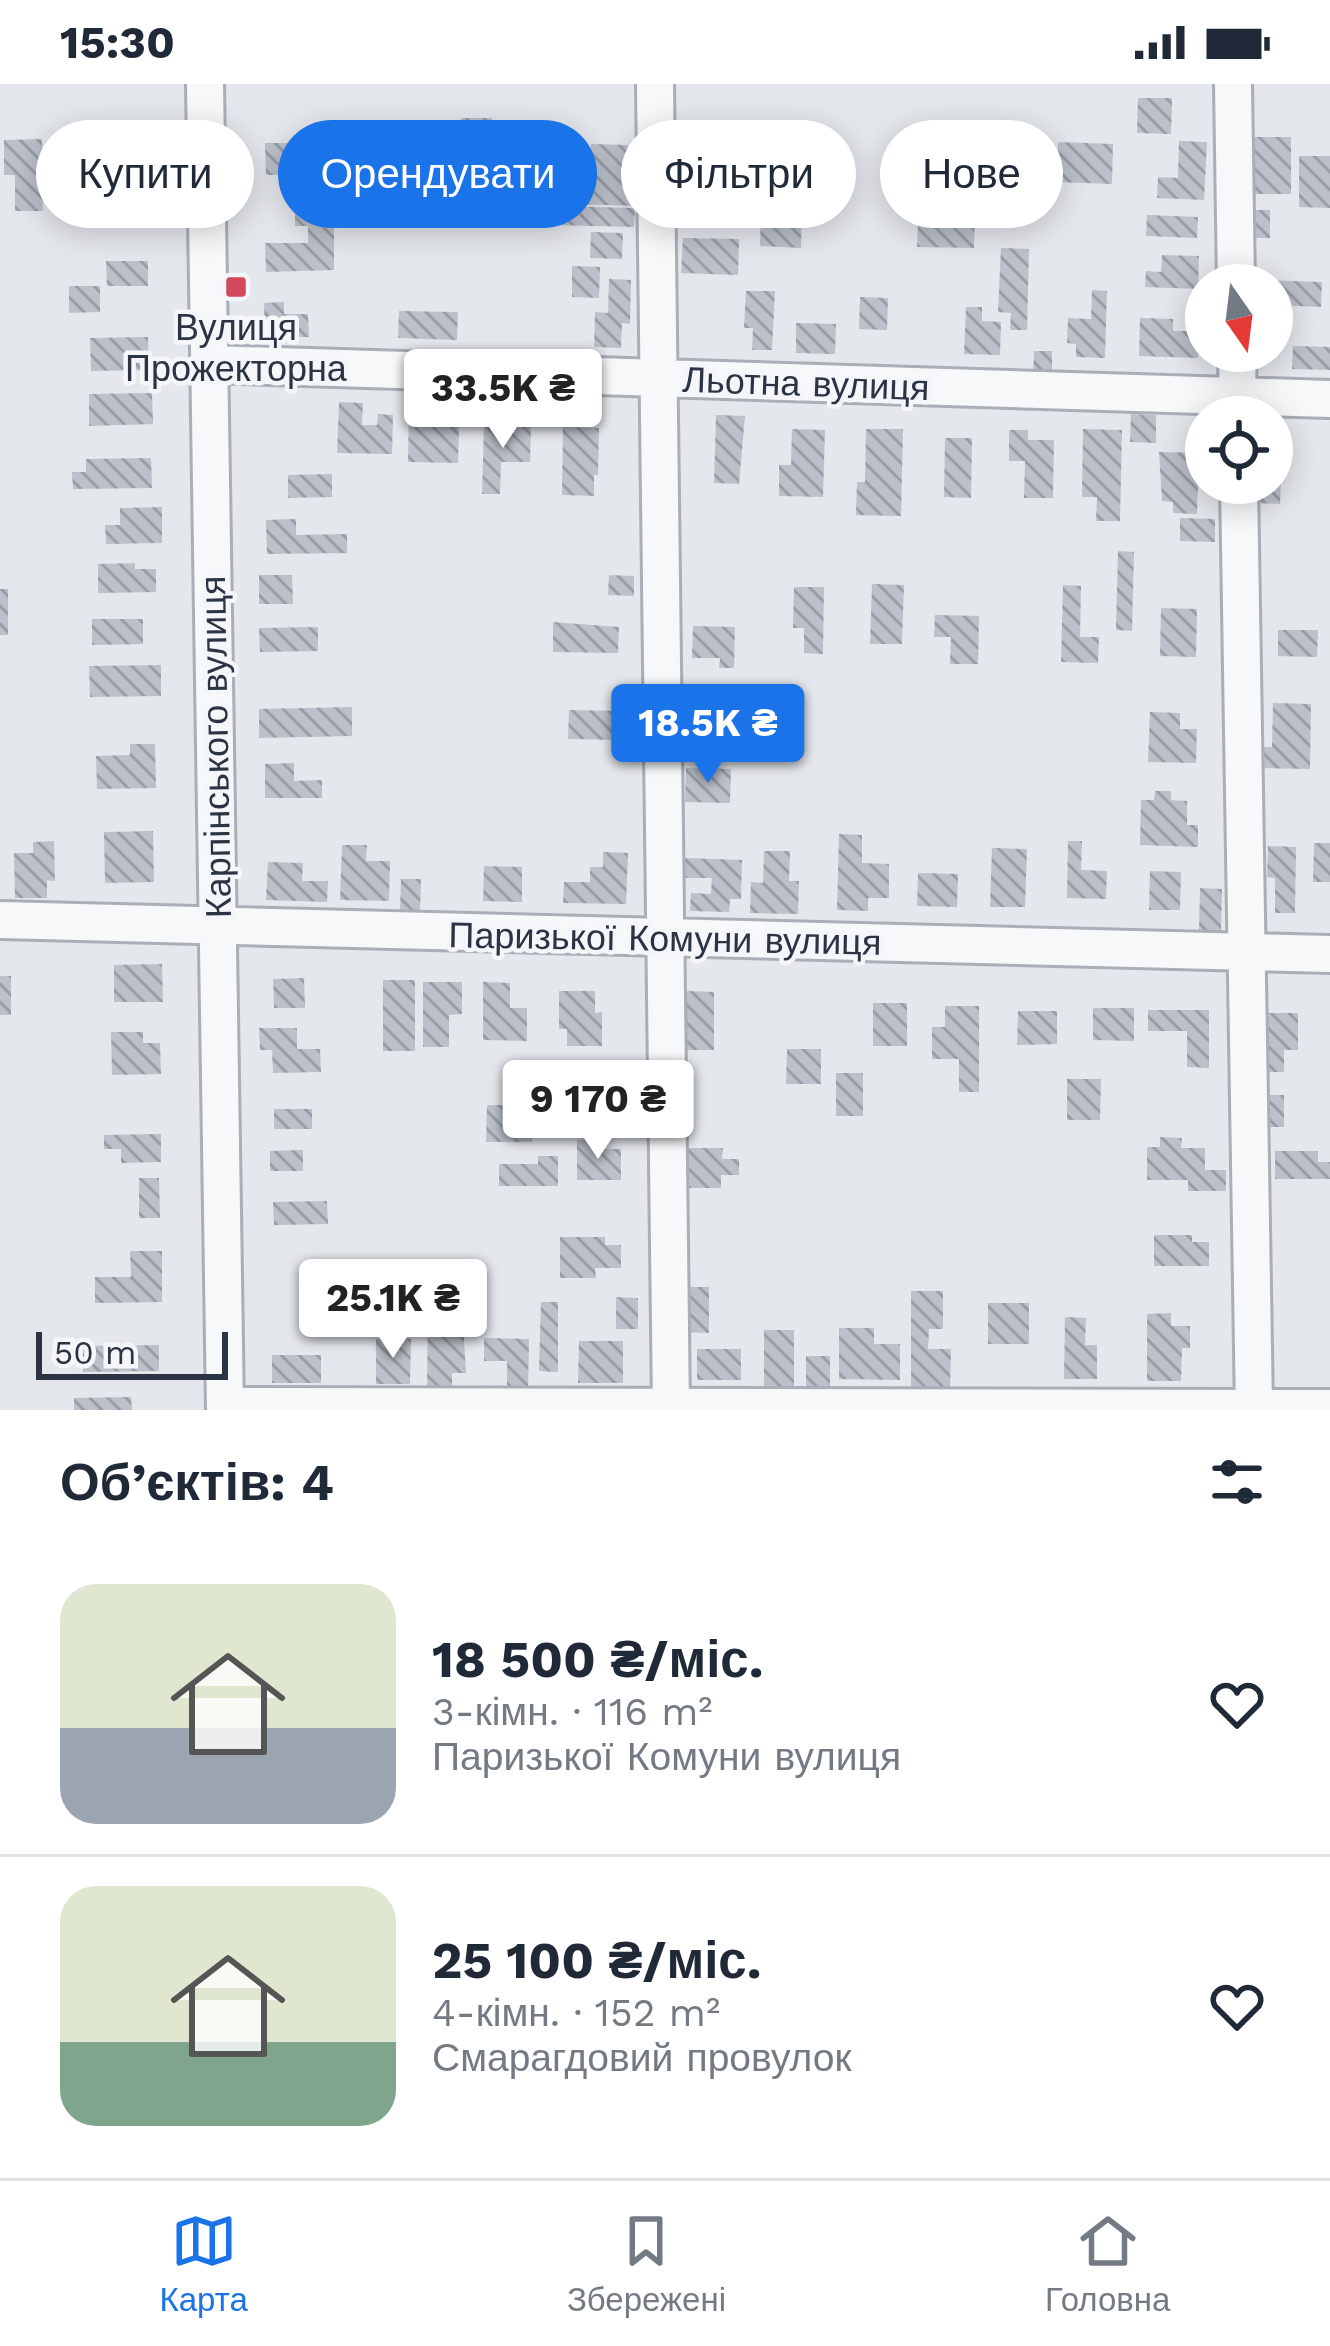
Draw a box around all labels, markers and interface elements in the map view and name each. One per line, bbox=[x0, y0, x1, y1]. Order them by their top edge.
text: 15:30 bbox=[60, 16, 175, 69]
chip: Купити bbox=[36, 120, 254, 228]
chip: Орендувати bbox=[278, 120, 597, 228]
chip: Фільтри bbox=[621, 120, 856, 228]
chip: Нове bbox=[880, 120, 1063, 228]
north arrow bbox=[1185, 264, 1293, 372]
map controls bbox=[1185, 264, 1293, 504]
marker: Вулиця Прожекторна bbox=[223, 274, 249, 300]
place label: Вулиця Прожекторна bbox=[125, 307, 348, 390]
pin: 33.5K ₴ bbox=[392, 349, 614, 451]
street label: Льотна вулиця bbox=[682, 359, 930, 409]
text: 33.5K ₴ bbox=[431, 365, 575, 410]
button: locate bbox=[1185, 396, 1293, 504]
street label: Карпінського вулиця bbox=[192, 575, 240, 919]
pin: 18.5K ₴ bbox=[597, 684, 819, 786]
text: 18.5K ₴ bbox=[638, 700, 778, 745]
street label: Паризької Комуни вулиця bbox=[448, 914, 882, 964]
pin: 9 170 ₴ bbox=[487, 1060, 709, 1162]
text: 9 170 ₴ bbox=[530, 1076, 666, 1121]
pin: 25.1K ₴ bbox=[282, 1259, 504, 1361]
text: 25.1K ₴ bbox=[326, 1275, 460, 1320]
scale bar bbox=[36, 1326, 228, 1379]
text: 50 m bbox=[54, 1333, 136, 1372]
icon: filters bbox=[1204, 1449, 1270, 1515]
text: Об’єктів: 4 bbox=[60, 1453, 334, 1512]
text: 18 500 ₴/міс. bbox=[432, 1630, 764, 1689]
icon: home bbox=[156, 1632, 300, 1776]
icon: heart bbox=[1204, 1671, 1270, 1737]
text: 3-кімн. · 116 m² bbox=[432, 1689, 713, 1734]
text: Паризької Комуни вулиця bbox=[432, 1734, 901, 1779]
text: 25 100 ₴/міс. bbox=[432, 1931, 762, 1990]
icon: home bbox=[156, 1934, 300, 2078]
icon: heart bbox=[1204, 1973, 1270, 2039]
text: 4-кімн. · 152 m² bbox=[432, 1990, 720, 2035]
text: Смарагдовий провулок bbox=[432, 2035, 852, 2080]
tab: Карта bbox=[160, 2208, 248, 2319]
tab: Збережені bbox=[567, 2208, 726, 2319]
tab: Головна bbox=[1045, 2208, 1170, 2319]

